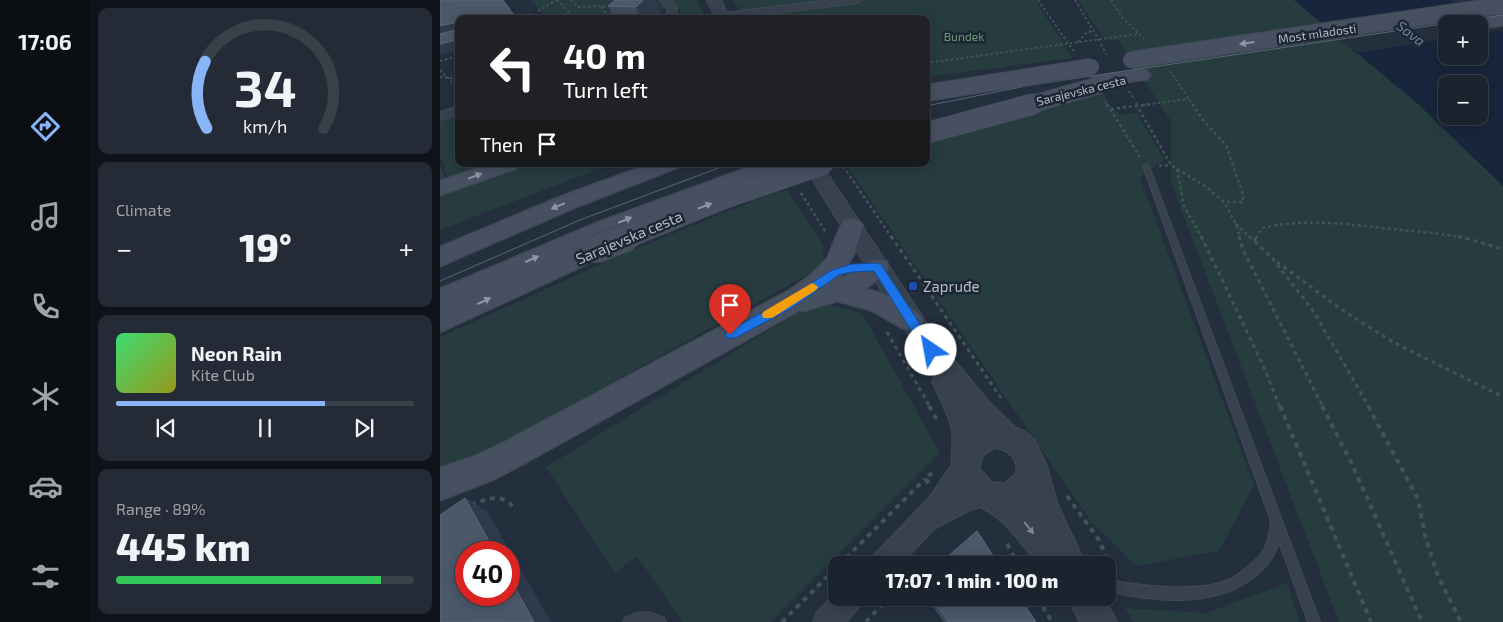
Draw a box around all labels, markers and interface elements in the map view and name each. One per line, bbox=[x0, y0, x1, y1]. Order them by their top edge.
map controls bbox=[1438, 15, 1488, 125]
button: + bbox=[1438, 15, 1488, 65]
water label: Sava bbox=[1393, 17, 1429, 49]
street label: Most mladosti bbox=[1277, 21, 1357, 45]
text: 17:06 bbox=[18, 28, 72, 54]
park label: Bundek bbox=[944, 29, 984, 43]
text: 40 m bbox=[563, 34, 646, 76]
icon: left bbox=[480, 35, 545, 100]
one-way arrow bbox=[1239, 39, 1255, 47]
text: 34 bbox=[234, 55, 296, 117]
street label: Sarajevska cesta bbox=[1035, 72, 1127, 109]
button: − bbox=[1438, 75, 1488, 125]
text: Turn left bbox=[563, 76, 648, 102]
icon: directions bbox=[28, 109, 63, 144]
text: km/h bbox=[243, 115, 287, 137]
icon: arrive bbox=[533, 130, 561, 158]
text: Then bbox=[480, 133, 523, 156]
one-way arrow bbox=[468, 172, 483, 180]
icon: music bbox=[28, 199, 63, 234]
text: Climate bbox=[116, 200, 171, 219]
one-way arrow bbox=[698, 202, 713, 210]
one-way arrow bbox=[551, 203, 565, 211]
street label: Sarajevska cesta bbox=[573, 206, 686, 269]
one-way arrow bbox=[618, 216, 633, 224]
text: 19° bbox=[239, 224, 292, 270]
text: − bbox=[116, 231, 132, 265]
text: + bbox=[399, 231, 414, 265]
one-way arrow bbox=[525, 254, 539, 262]
place label: Zapruđe bbox=[923, 277, 980, 295]
marker: Zapruđe bbox=[907, 280, 919, 292]
pin bbox=[709, 284, 751, 335]
icon: phone bbox=[28, 289, 63, 324]
icon: arrive bbox=[716, 291, 744, 319]
one-way arrow bbox=[477, 297, 491, 305]
position arrow bbox=[904, 323, 956, 375]
text: Neon Rain bbox=[191, 342, 282, 365]
text: Kite Club bbox=[191, 365, 255, 384]
icon: climate bbox=[28, 379, 63, 414]
icon: previous bbox=[152, 414, 180, 442]
icon: pause bbox=[251, 414, 279, 442]
icon: next bbox=[350, 414, 378, 442]
icon: car bbox=[28, 469, 63, 504]
text: Range · 89% bbox=[116, 499, 206, 518]
one-way arrow bbox=[1024, 522, 1035, 535]
text: 445 km bbox=[116, 523, 251, 569]
speed limit sign: 40 bbox=[455, 541, 520, 606]
icon: filters bbox=[28, 559, 63, 594]
text: 17:07 · 1 min · 100 m bbox=[886, 569, 1058, 592]

